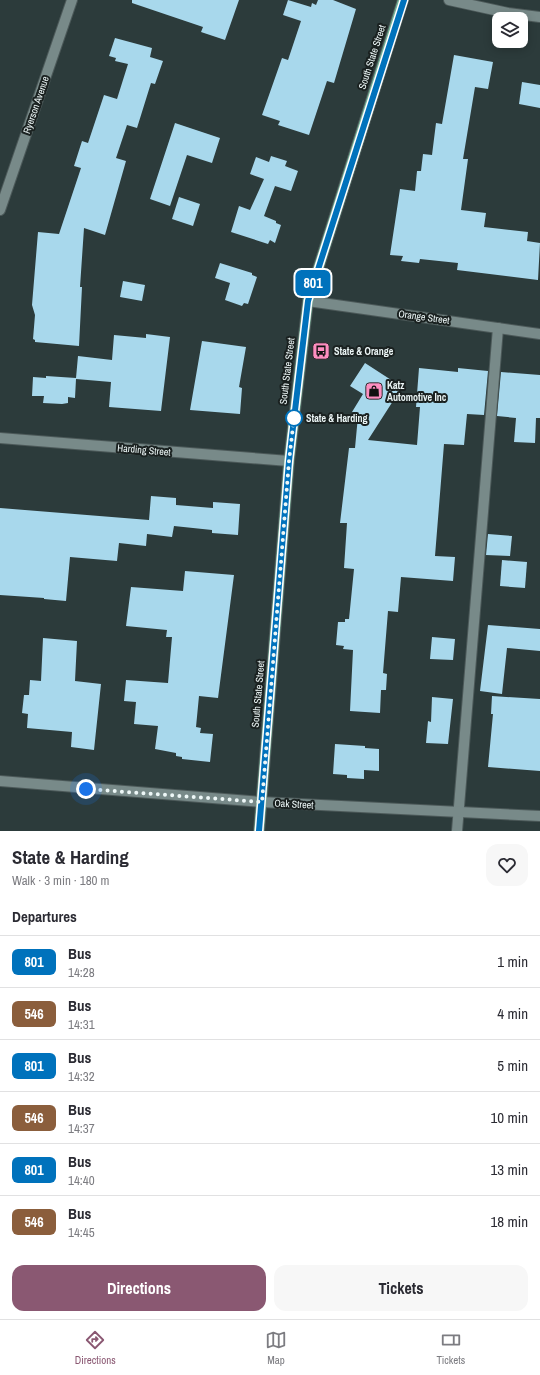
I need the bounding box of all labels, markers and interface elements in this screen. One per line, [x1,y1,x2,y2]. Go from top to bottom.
map controls [492,12,528,48]
button: layers [492,12,528,48]
street label: South State Street [355,22,389,91]
street label: Ryerson Avenue [20,74,52,135]
line badge: 801 [290,270,336,296]
text: 801 [303,274,323,292]
street label: Orange Street [398,307,451,327]
street label: South State Street [276,336,298,405]
bus stop icon: State & Orange [311,341,331,361]
place label: State & Orange [334,345,394,358]
place label: Katz Automotive Inc [387,379,447,404]
shop icon: Katz Automotive Inc [364,381,384,401]
marker: State & Harding [285,409,303,427]
place label: State & Harding [306,412,368,425]
street label: Harding Street [117,441,172,459]
street label: South State Street [249,659,267,728]
your location [76,779,96,799]
street label: Oak Street [274,796,315,812]
text: State & Harding [12,844,129,870]
button: heart [486,844,528,886]
text: Walk · 3 min · 180 m [12,872,109,889]
text: Departures [12,906,77,927]
text: Bus [68,943,91,964]
text: 1 min [497,951,528,972]
text: 801 [24,953,44,971]
text: 14:28 [68,964,95,981]
text: Bus [68,995,91,1016]
text: 4 min [497,1003,528,1024]
text: 546 [24,1005,44,1023]
text: 14:31 [68,1016,95,1033]
text: Bus [68,1047,91,1068]
text: 5 min [497,1055,528,1076]
text: 801 [24,1057,44,1075]
text: 14:32 [68,1068,95,1085]
text: Bus [68,1099,91,1120]
text: 10 min [490,1107,528,1128]
text: 546 [24,1109,44,1127]
text: 14:37 [68,1120,95,1137]
text: Bus [68,1151,91,1172]
text: 13 min [490,1159,528,1180]
text: 801 [24,1161,44,1179]
text: 14:40 [68,1172,95,1189]
text: Bus [68,1203,91,1224]
text: 18 min [490,1211,528,1232]
text: 546 [24,1213,44,1231]
text: 14:45 [68,1224,95,1241]
button: Directions [12,1265,266,1311]
button: Tickets [274,1265,528,1311]
tab: Directions [75,1329,116,1367]
tab: Map [265,1329,287,1367]
tab: Tickets [436,1329,465,1367]

